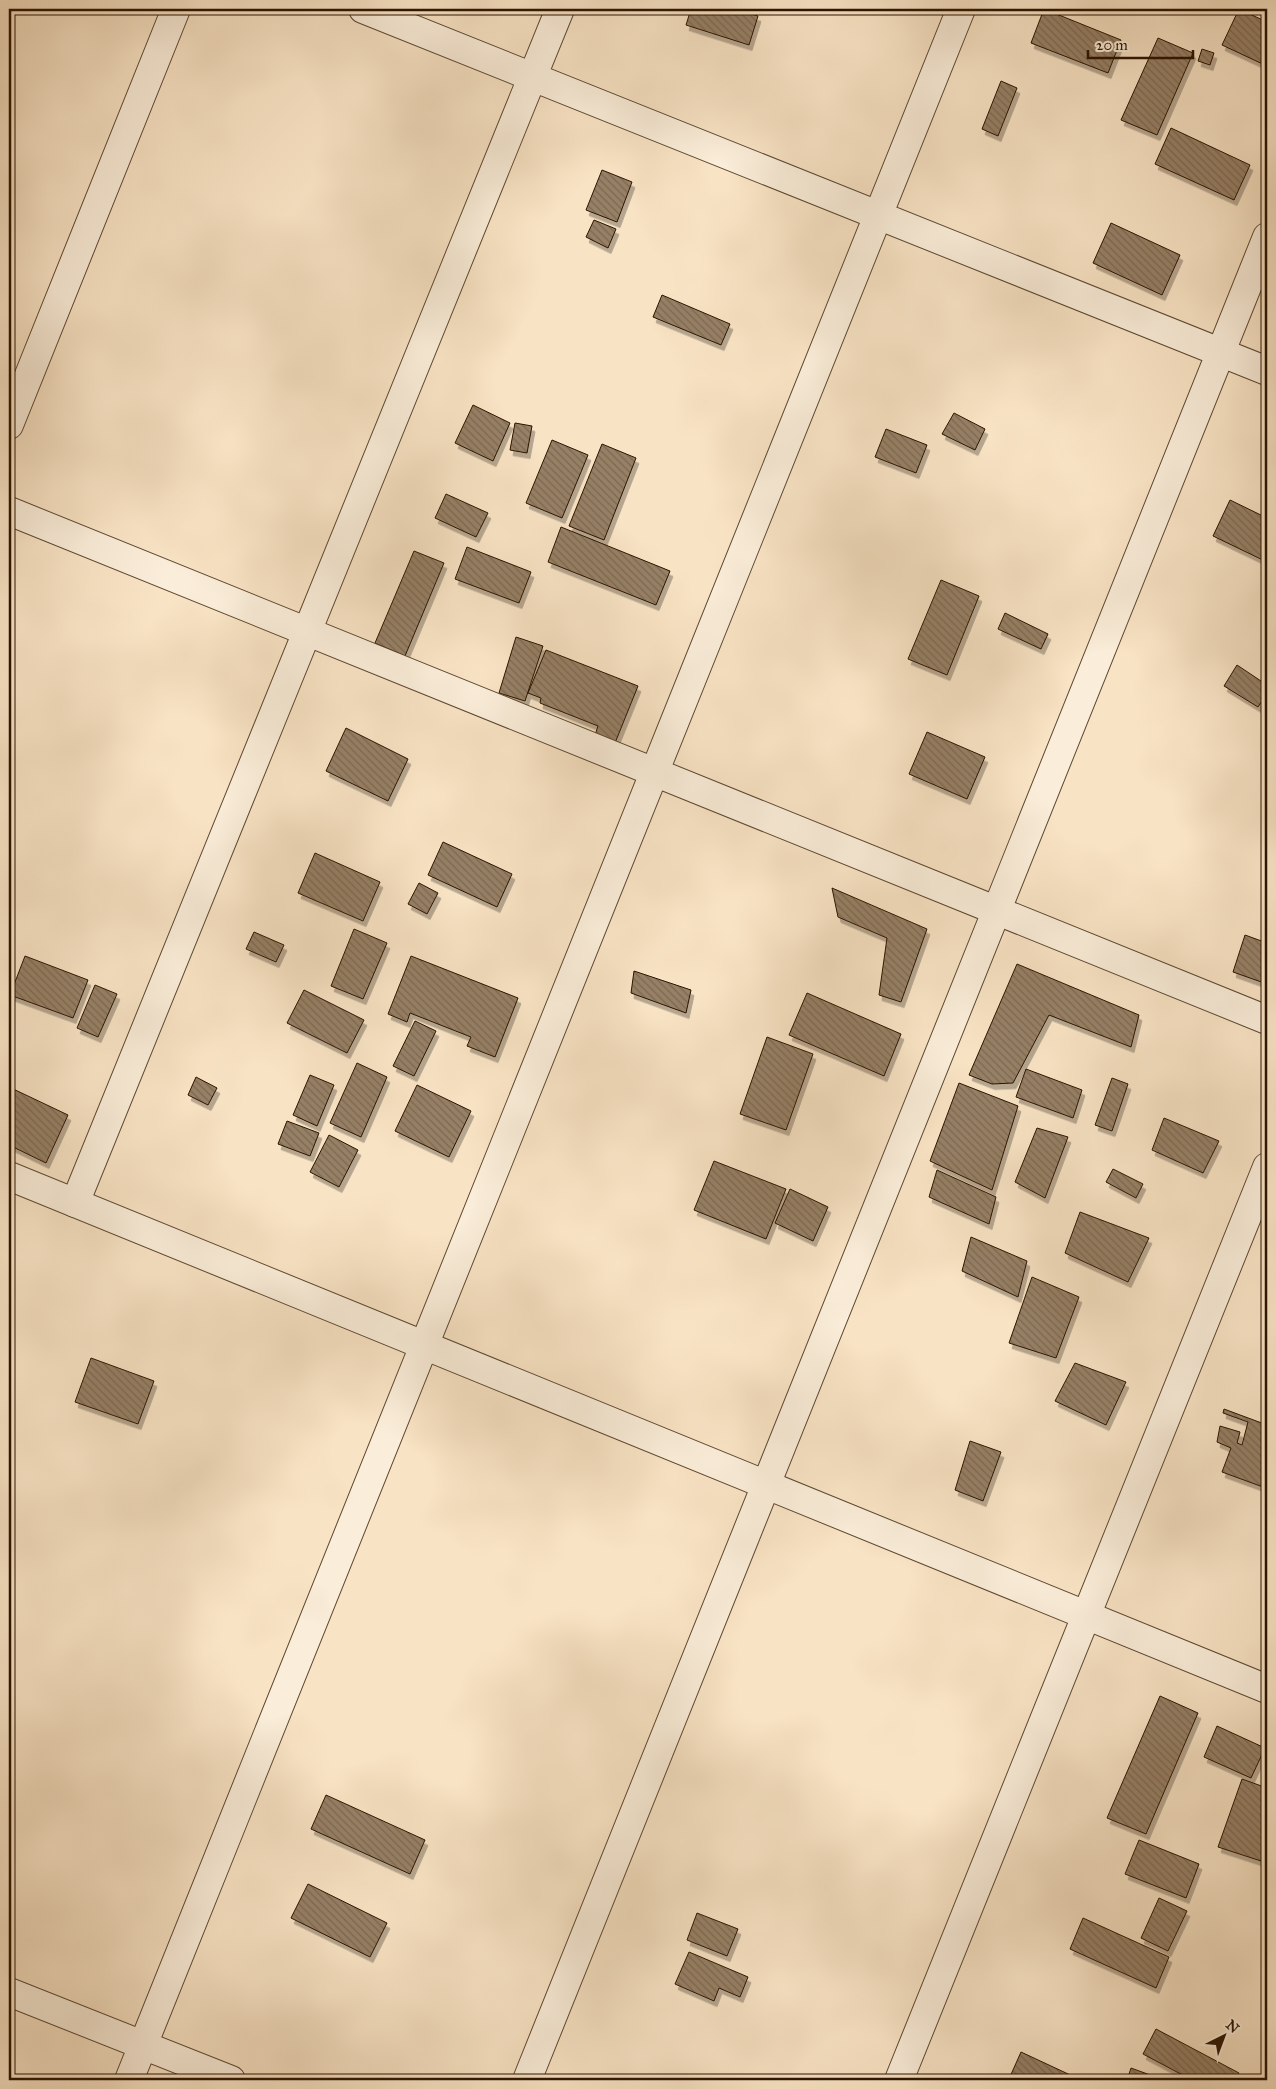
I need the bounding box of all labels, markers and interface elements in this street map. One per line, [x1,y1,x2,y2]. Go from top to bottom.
scale bar [1088,28,1194,60]
text: 20 m [1096,36,1128,54]
north arrow [1198,2012,1248,2062]
text: N [1222,2016,1243,2037]

